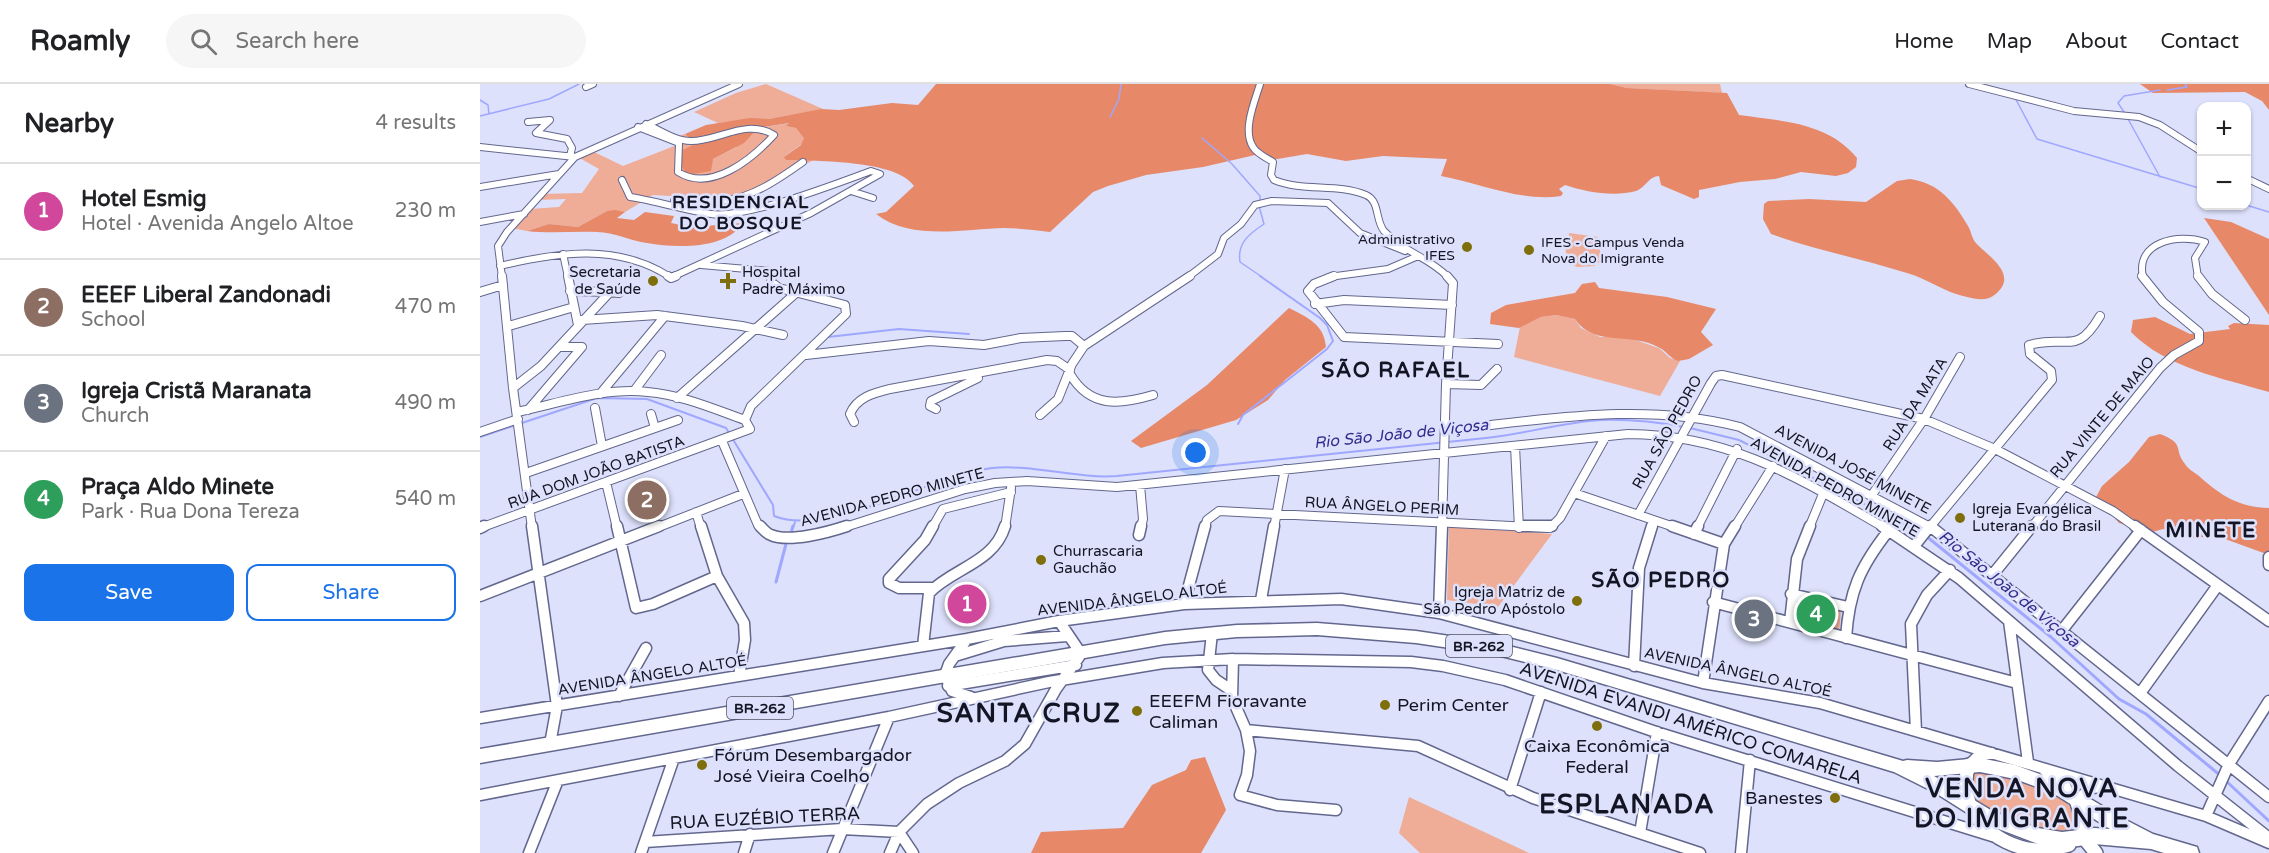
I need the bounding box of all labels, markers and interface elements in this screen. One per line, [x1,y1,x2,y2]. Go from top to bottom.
search box [166,14,586,68]
text: Roamly [30,24,130,58]
icon: search [187,25,220,58]
text: Search here [235,28,359,54]
text: Home [1894,29,1954,54]
text: Map [1987,29,2032,54]
text: About [2065,29,2127,54]
text: Contact [2160,29,2239,54]
map controls [2197,102,2251,210]
button: + [2197,102,2251,156]
text: Nearby [24,108,114,139]
text: 4 results [376,111,456,135]
button: − [2197,156,2251,210]
text: Hotel Esmig [81,186,207,212]
district label: RESIDENCIAL DO BOSQUE [672,191,810,234]
text: 1 [37,199,50,223]
text: 230 m [395,199,456,223]
text: Hotel · Avenida Angelo Altoe [81,212,354,236]
place label: Administrativo IFES [1358,231,1455,264]
place label: IFES - Campus Venda Nova do Imigrante [1541,234,1684,267]
marker: Administrativo IFES [1460,240,1474,254]
marker: IFES - Campus Venda Nova do Imigrante [1522,243,1536,257]
place label: Secretaria de Saúde [569,263,641,298]
place label: Hospital Padre Máximo [742,263,845,298]
marker: Hospital Padre Máximo [719,272,737,290]
marker: Secretaria de Saúde [646,274,660,288]
text: EEEF Liberal Zandonadi [81,282,331,308]
text: 2 [37,295,50,319]
text: 470 m [395,295,456,319]
text: School [81,308,145,332]
street label: RUA VINTE DE MAIO [2046,353,2158,481]
street label: RUA DA MATA [1879,354,1951,454]
district label: SÃO RAFAEL [1321,358,1471,383]
street label: RUA SÃO PEDRO [1628,372,1706,492]
text: Igreja Cristã Maranata [81,378,312,404]
text: 3 [37,391,50,415]
text: 490 m [395,391,456,415]
text: Church [81,404,149,428]
water label: Rio São João de Viçosa [1313,415,1490,453]
street label: AVENIDA JOSÉ MINETE [1772,420,1934,518]
street label: RUA DOM JOÃO BATISTA [505,432,687,512]
street label: AVENIDA PEDRO MINETE [1748,433,1922,541]
your location [1181,438,1210,467]
street label: AVENIDA PEDRO MINETE [798,464,986,530]
text: Praça Aldo Minete [81,474,274,500]
pin: 2 [628,478,666,522]
text: 4 [37,487,50,511]
text: 540 m [395,487,456,511]
street label: RUA ÂNGELO PERIM [1304,493,1460,519]
text: Park · Rua Dona Tereza [81,500,300,524]
place label: Igreja Evangélica Luterana do Brasil [1972,500,2101,535]
marker: Igreja Evangélica Luterana do Brasil [1953,511,1967,525]
district label: MINETE [2165,518,2257,543]
water label: Rio São João de Viçosa [1935,526,2084,653]
place label: Churrascaria Gauchão [1053,542,1143,577]
marker: Churrascaria Gauchão [1034,553,1048,567]
button: Save [24,564,234,621]
button: Share [246,564,456,621]
district label: SÃO PEDRO [1591,568,1731,593]
street label: AVENIDA ÂNGELO ALTOÉ [1036,578,1228,620]
pin: 1 [948,582,986,626]
place label: Igreja Matriz de São Pedro Apóstolo [1424,583,1565,618]
pin: 4 [1796,592,1836,636]
marker: Igreja Matriz de São Pedro Apóstolo [1570,594,1584,608]
pin: 3 [1734,596,1774,642]
road number: BR-262 [1446,635,1512,657]
street label: AVENIDA ÂNGELO ALTOÉ [1643,643,1833,701]
street label: AVENIDA ÂNGELO ALTOÉ [556,651,748,699]
street label: AVENIDA EVANDI AMÉRICO COMARELA [1517,657,1865,789]
place label: EEEFM Fioravante Caliman [1149,690,1307,733]
place label: Perim Center [1397,694,1509,716]
road number: BR-262 [727,697,793,719]
district label: SANTA CRUZ [937,698,1121,729]
marker: Perim Center [1378,698,1392,712]
marker: EEEFM Fioravante Caliman [1130,704,1144,718]
marker: Caixa Econômica Federal [1590,719,1604,733]
place label: Caixa Econômica Federal [1524,735,1670,778]
place label: Fórum Desembargador José Vieira Coelho [714,744,912,787]
marker: Fórum Desembargador José Vieira Coelho [695,758,709,772]
district label: VENDA NOVA DO IMIGRANTE [1914,773,2130,834]
place label: Banestes [1745,787,1823,809]
district label: ESPLANADA [1539,789,1715,820]
marker: Banestes [1828,791,1842,805]
street label: RUA EUZÉBIO TERRA [669,802,861,834]

